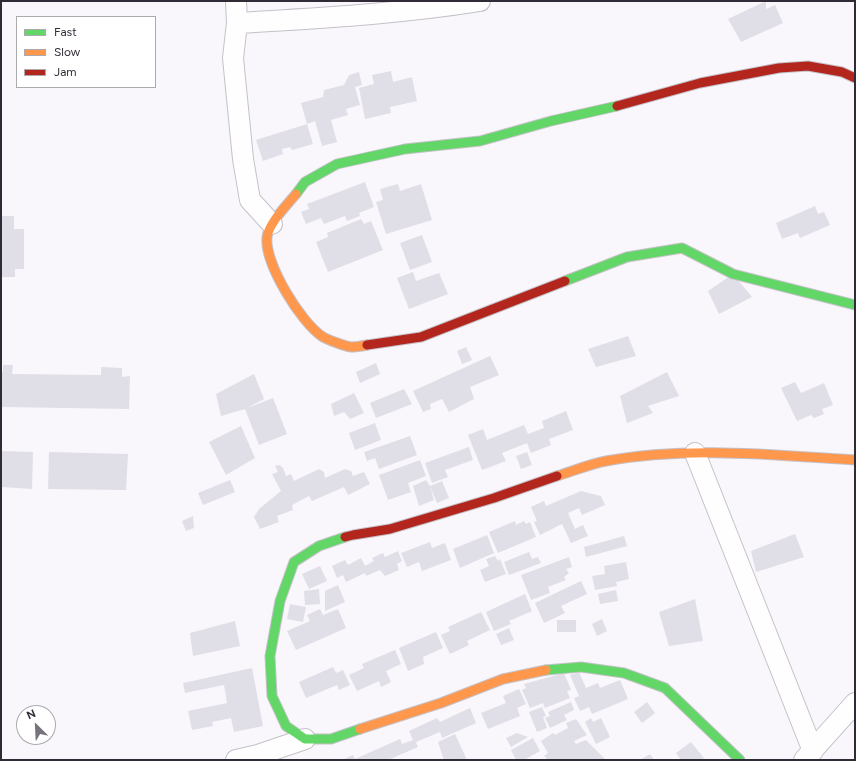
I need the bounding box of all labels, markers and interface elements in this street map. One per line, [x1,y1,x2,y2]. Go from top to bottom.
legend [16,16,156,88]
text: Fast [54,25,77,39]
text: Slow [54,45,80,59]
text: Jam [54,65,77,79]
north arrow [16,705,56,745]
text: N [25,707,38,722]

